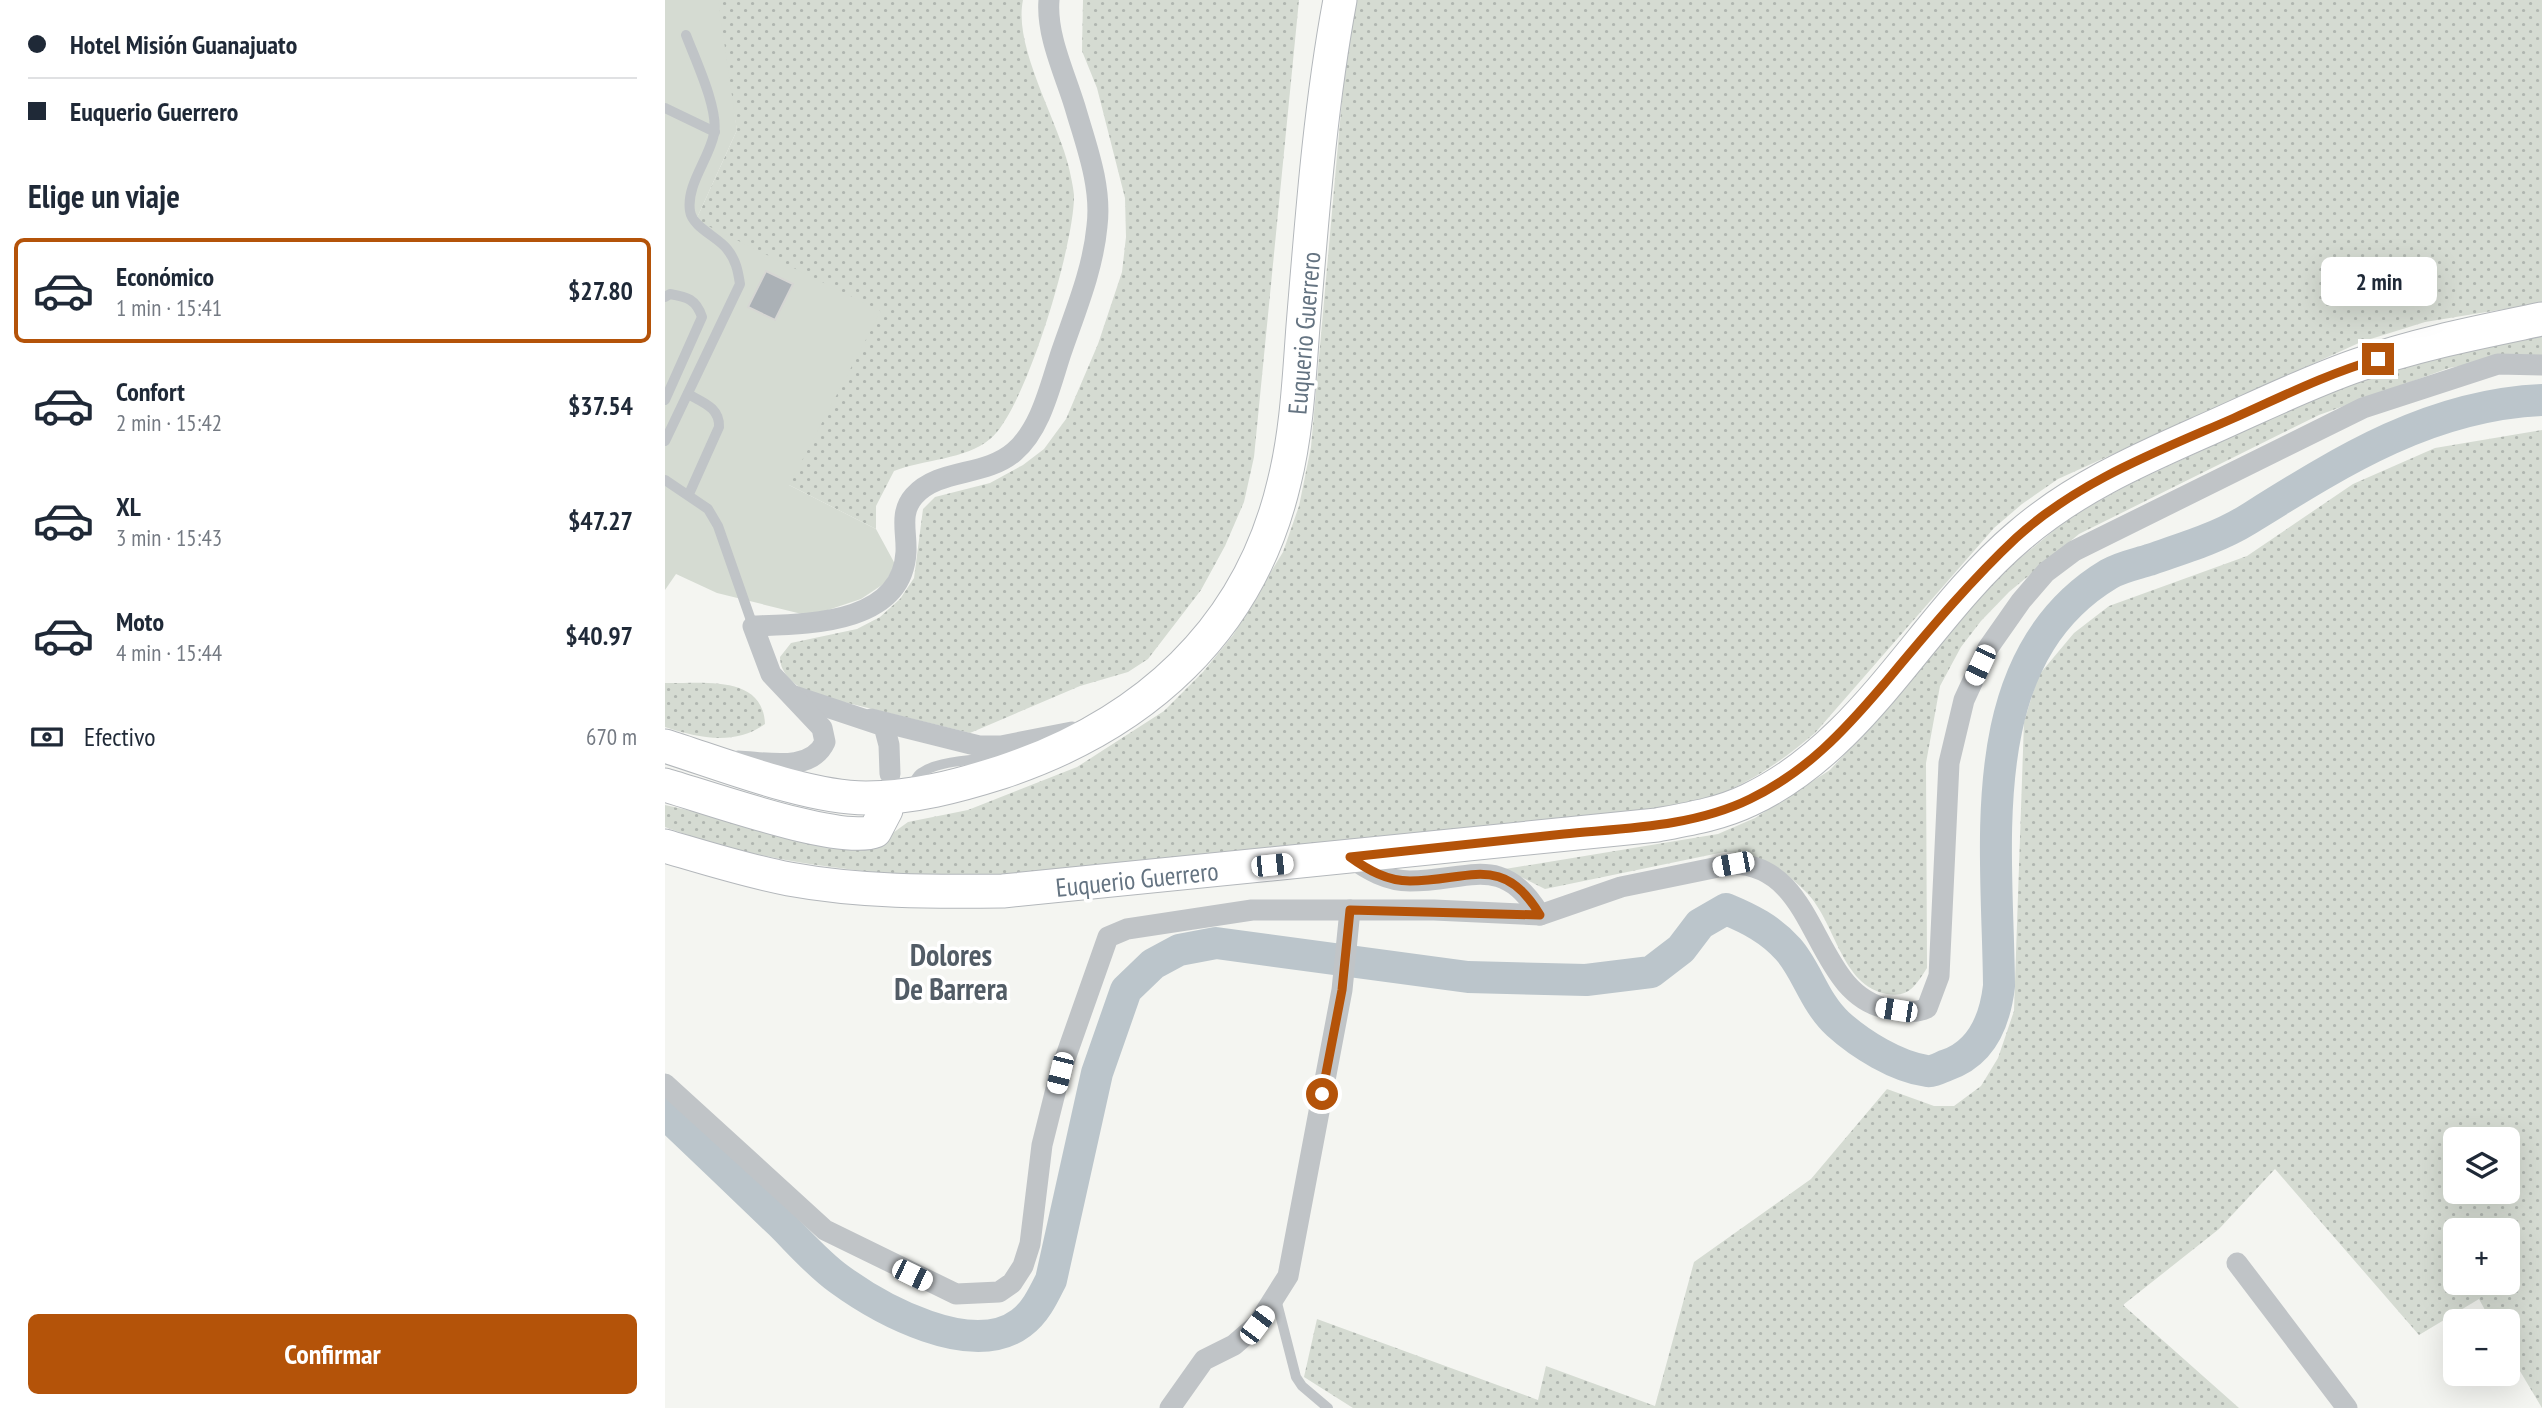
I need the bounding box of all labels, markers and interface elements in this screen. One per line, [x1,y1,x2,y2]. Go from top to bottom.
text: Hotel Misión Guanajuato [70,28,297,61]
text: Euquerio Guerrero [70,95,238,128]
text: Elige un viaje [28,175,180,217]
street label: Euquerio Guerrero [1280,250,1328,416]
callout: 2 min [2320,258,2436,306]
icon: car [32,259,95,322]
text: Económico [116,260,214,293]
text: 2 min [2356,267,2402,296]
text: $27.80 [568,274,633,307]
text: 1 min · 15:41 [116,293,222,322]
route end [2362,343,2394,375]
icon: car [32,374,95,437]
text: Confort [116,375,185,408]
text: $37.54 [568,389,633,422]
text: 2 min · 15:42 [116,408,222,437]
icon: car [32,489,95,552]
text: XL [116,490,141,523]
text: $47.27 [568,504,633,537]
text: 3 min · 15:43 [116,523,222,552]
icon: car [32,604,95,667]
text: Moto [116,605,164,638]
text: $40.97 [565,619,633,652]
text: 4 min · 15:44 [116,638,222,667]
car [1962,642,1999,688]
icon: cash [28,718,66,756]
text: Efectivo [84,720,156,753]
text: 670 m [586,722,637,751]
car [1711,850,1756,878]
car [1251,852,1294,878]
street label: Euquerio Guerrero [1054,854,1220,904]
district label: Dolores De Barrera [894,935,1008,1008]
car [1874,996,1919,1024]
car [1045,1050,1076,1096]
route start [1306,1078,1338,1110]
map controls [2443,1127,2520,1386]
button: layers [2443,1127,2520,1204]
button: + [2443,1218,2520,1295]
car [889,1256,936,1294]
car [1236,1302,1279,1348]
button: − [2443,1309,2520,1386]
button: Confirmar [28,1314,637,1394]

